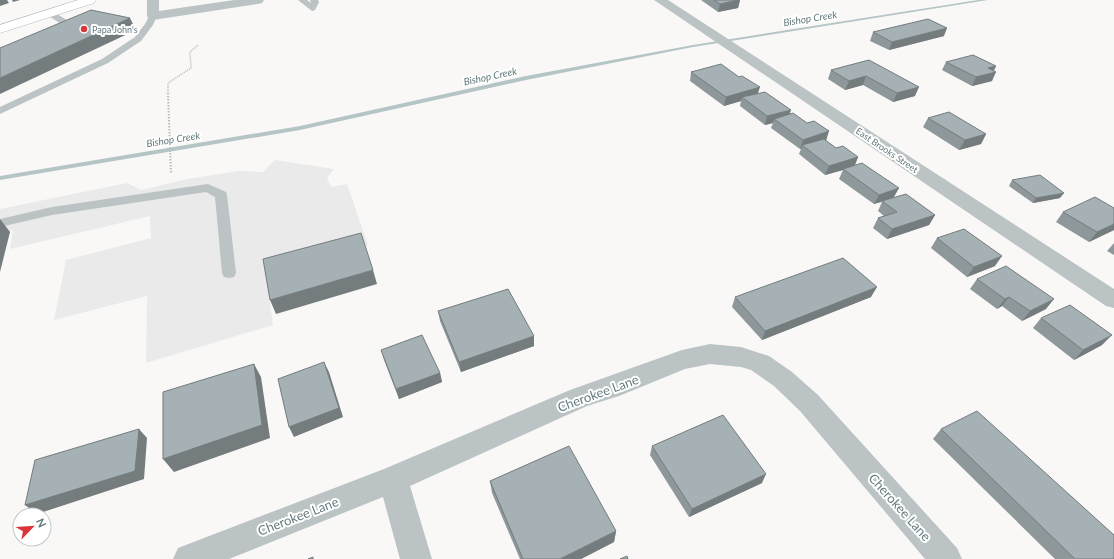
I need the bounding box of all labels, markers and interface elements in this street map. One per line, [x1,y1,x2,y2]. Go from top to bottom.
water label: Bishop Creek [782,8,838,28]
marker: Papa John's [79,24,89,34]
place label: Papa John's [92,24,138,35]
water label: Bishop Creek [462,64,518,87]
street label: East Brooks Street [854,125,921,175]
water label: Bishop Creek [145,129,201,149]
street label: Cherokee Lane [555,371,641,415]
street label: Cherokee Lane [866,470,935,544]
street label: Cherokee Lane [255,493,341,539]
north arrow [12,507,52,547]
text: N [34,516,49,529]

